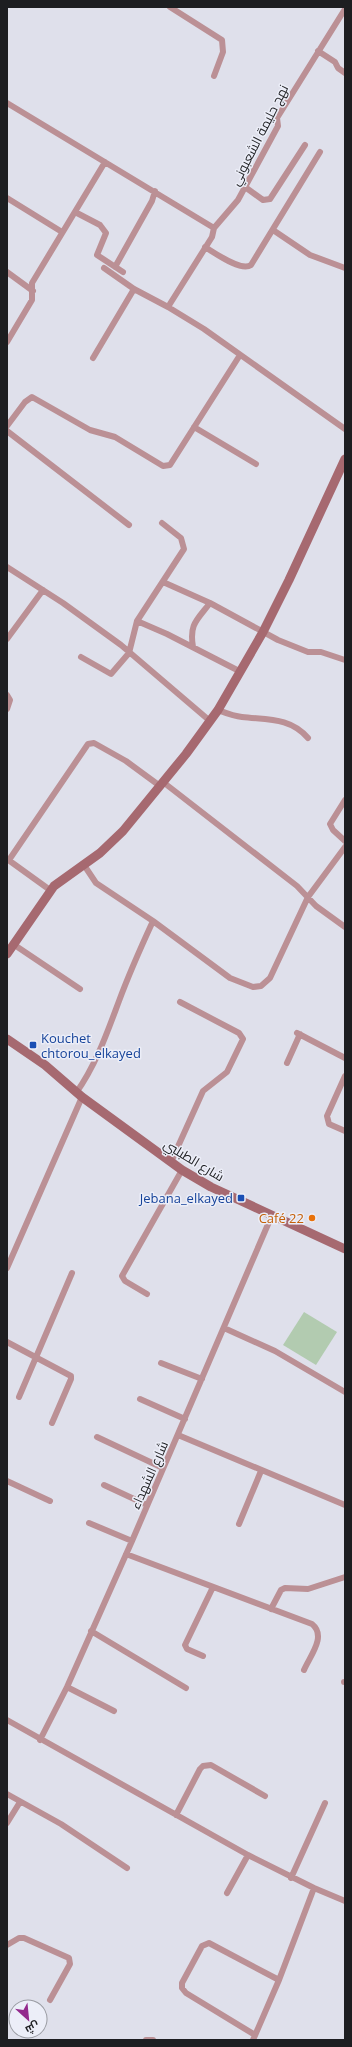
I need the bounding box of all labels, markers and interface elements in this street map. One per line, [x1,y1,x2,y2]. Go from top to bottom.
street label: نهج حليمة الشعبوني [226,81,294,189]
place label: Kouchet chtorou_elkayed [41,1029,141,1062]
marker: Kouchet chtorou_elkayed [28,1040,38,1050]
street label: شارع الطبلبي [159,1135,228,1187]
place label: Jebana_elkayed [138,1189,233,1207]
marker: Jebana_elkayed [236,1193,246,1203]
place label: Café 22 [259,1209,304,1227]
marker: Café 22 [307,1213,317,1223]
street label: شارع الشهداء [126,1438,172,1512]
north arrow [8,1999,48,2039]
text: ش [23,2018,42,2038]

